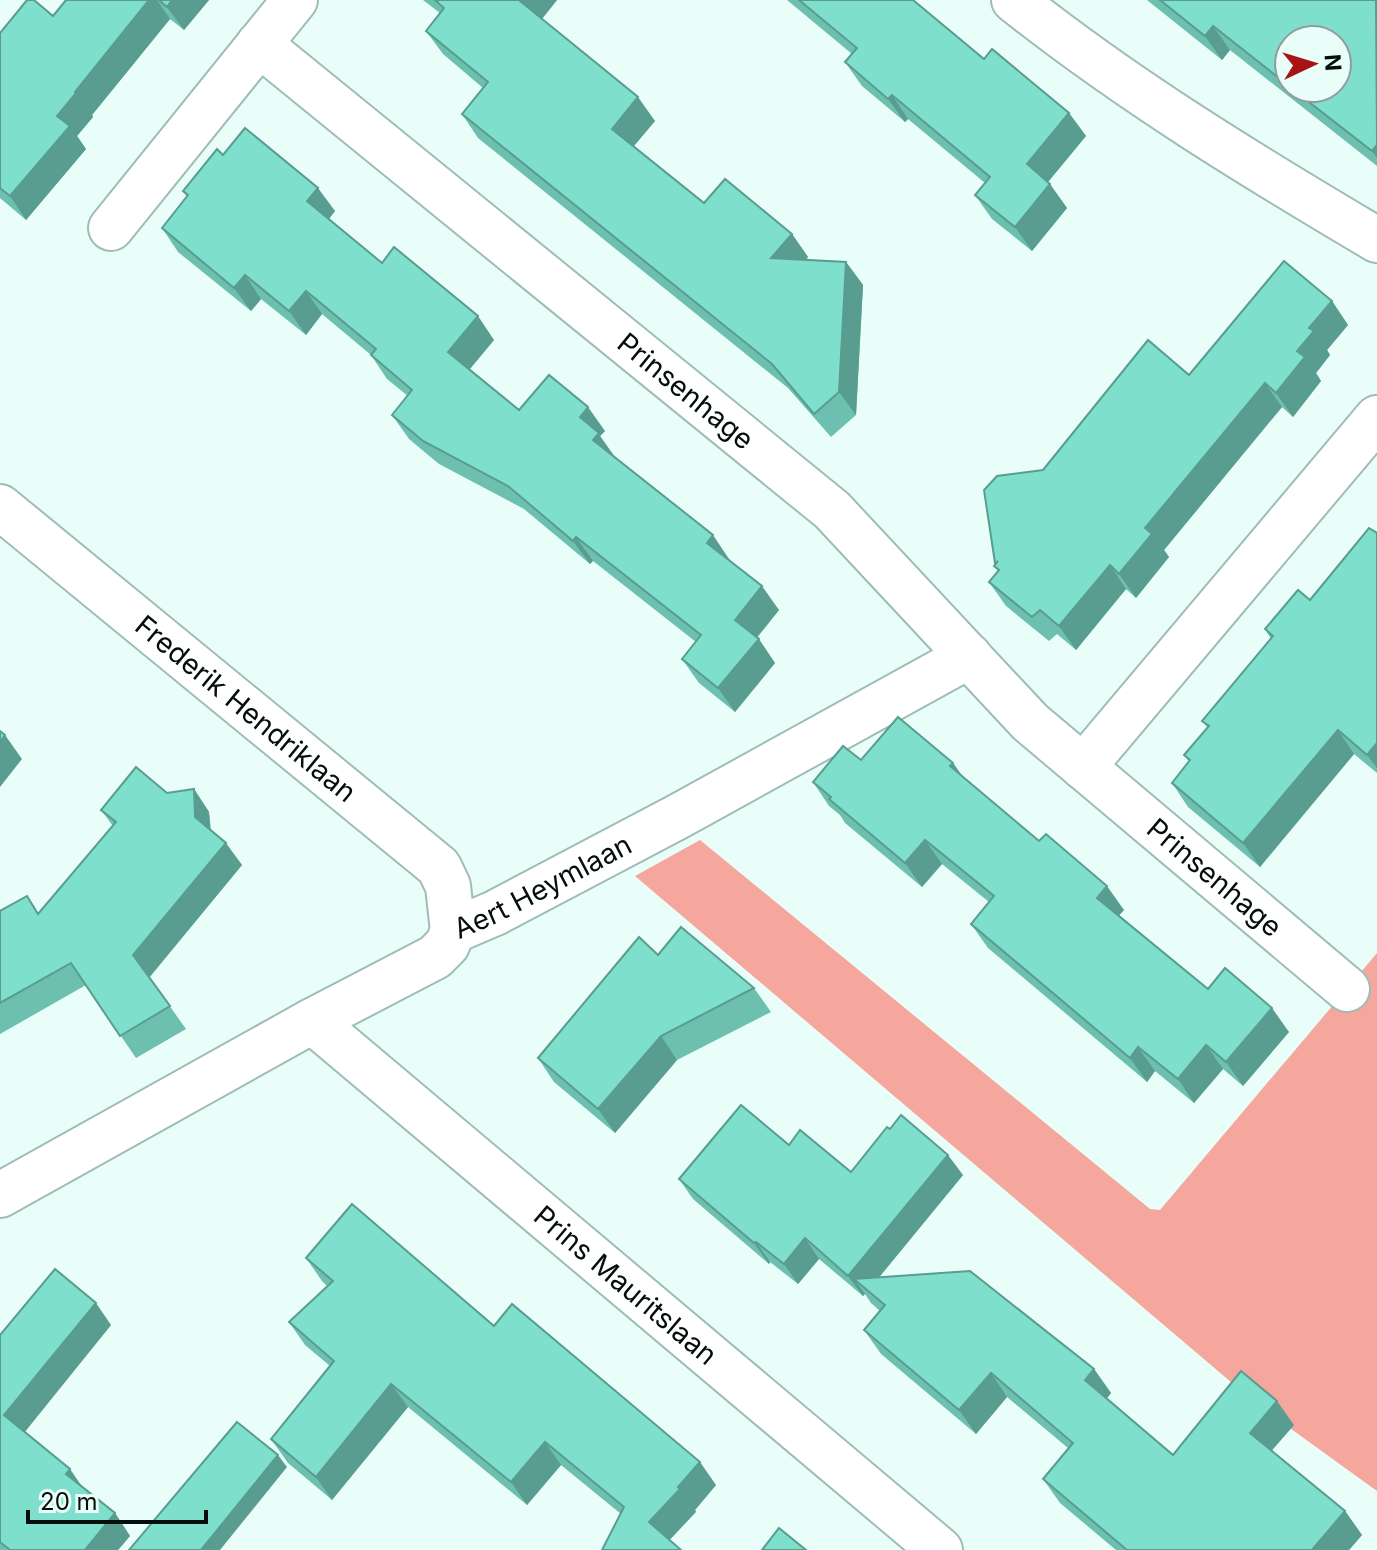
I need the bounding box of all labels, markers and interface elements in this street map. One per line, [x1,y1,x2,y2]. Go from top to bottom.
north arrow [1273,24,1353,104]
text: N [1319,53,1347,72]
street label: Prinsenhage [611,326,761,456]
street label: Frederik Hendriklaan [129,608,363,809]
street label: Prinsenhage [1140,811,1289,944]
street label: Aert Heymlaan [448,827,637,946]
street label: Prins Mauritslaan [527,1198,724,1372]
scale bar [28,1474,206,1524]
text: 20 m [40,1487,98,1516]

